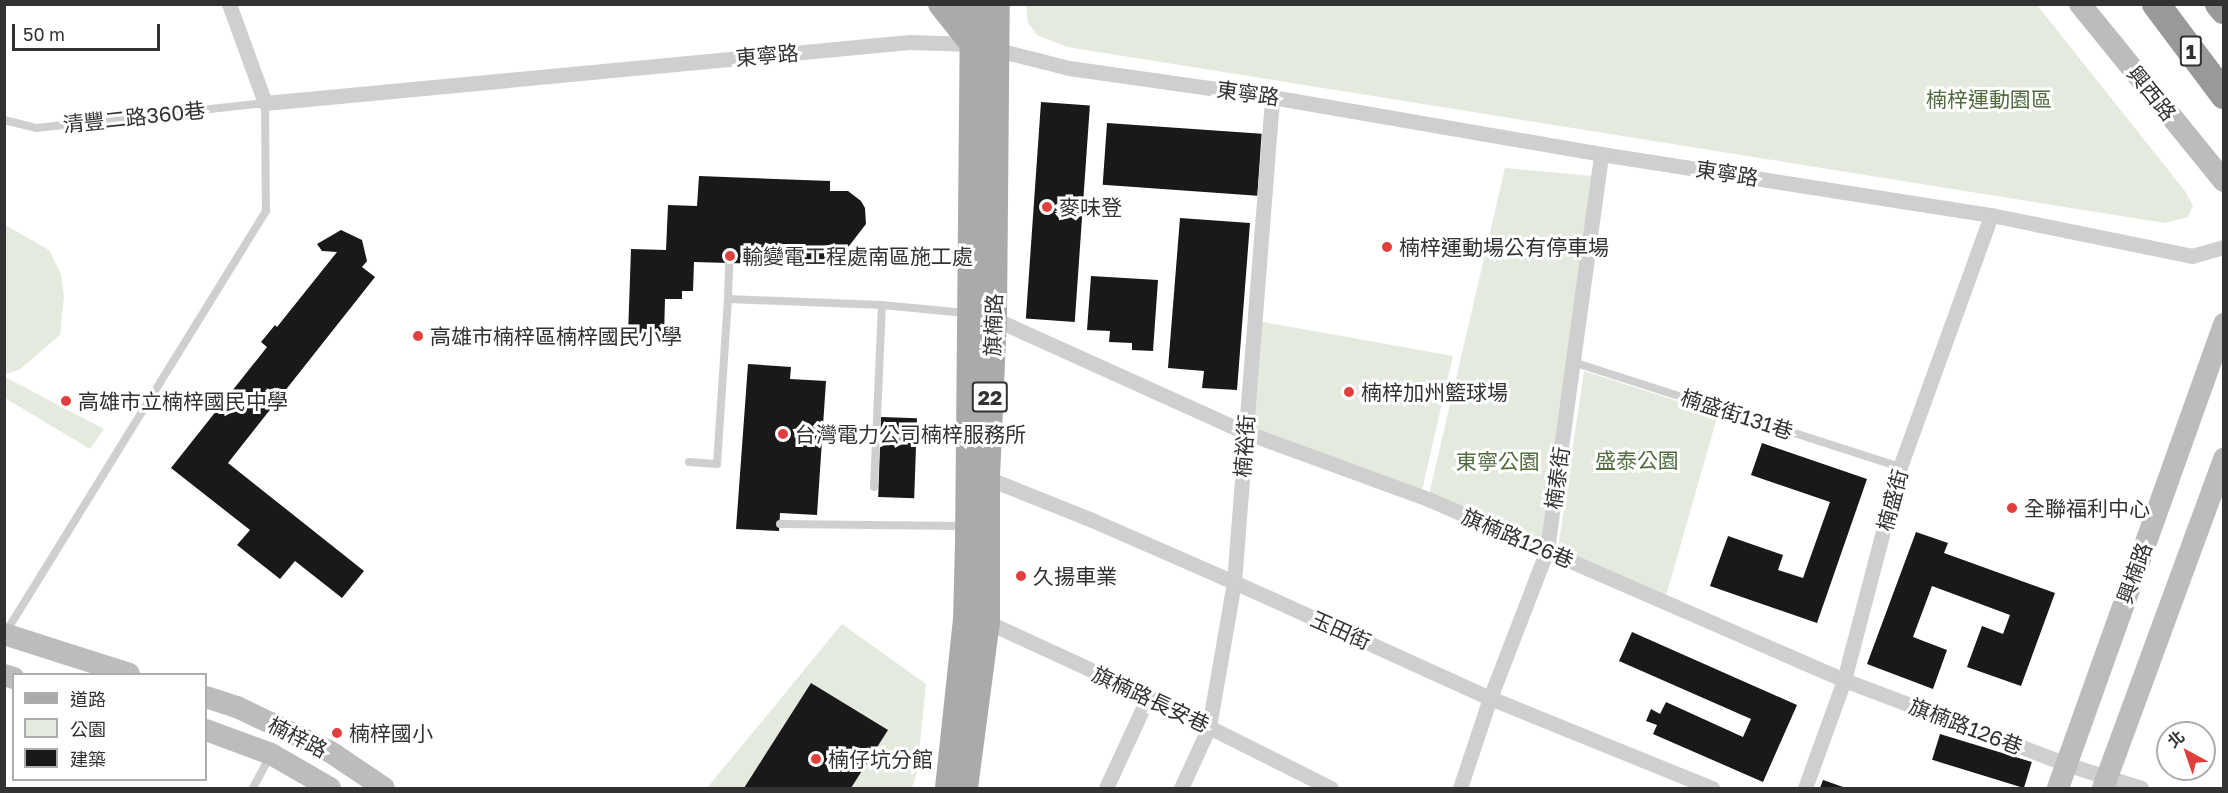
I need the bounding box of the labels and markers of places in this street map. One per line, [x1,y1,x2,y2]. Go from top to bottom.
place label: 麥味登 [1059,194,1122,220]
marker: 麥味登 [1040,200,1054,214]
place label: 楠梓運動場公有停車場 [1399,234,1609,260]
marker: 楠梓運動場公有停車場 [1380,240,1394,254]
place label: 輸變電工程處南區施工處 [742,243,973,269]
marker: 輸變電工程處南區施工處 [723,249,737,263]
place label: 高雄市楠梓區楠梓國民小學 [430,323,682,349]
marker: 高雄市楠梓區楠梓國民小學 [411,329,425,343]
place label: 楠梓加州籃球場 [1361,379,1508,405]
marker: 楠梓加州籃球場 [1342,385,1356,399]
place label: 高雄市立楠梓國民中學 [78,388,288,414]
marker: 高雄市立楠梓國民中學 [59,394,73,408]
place label: 台灣電力公司楠梓服務所 [795,421,1026,447]
marker: 台灣電力公司楠梓服務所 [776,427,790,441]
place label: 全聯福利中心 [2024,495,2150,521]
marker: 全聯福利中心 [2005,501,2019,515]
place label: 久揚車業 [1033,563,1117,589]
marker: 久揚車業 [1014,569,1028,583]
place label: 楠梓國小 [349,720,433,746]
marker: 楠梓國小 [330,726,344,740]
place label: 楠仔坑分館 [828,746,933,772]
marker: 楠仔坑分館 [809,752,823,766]

